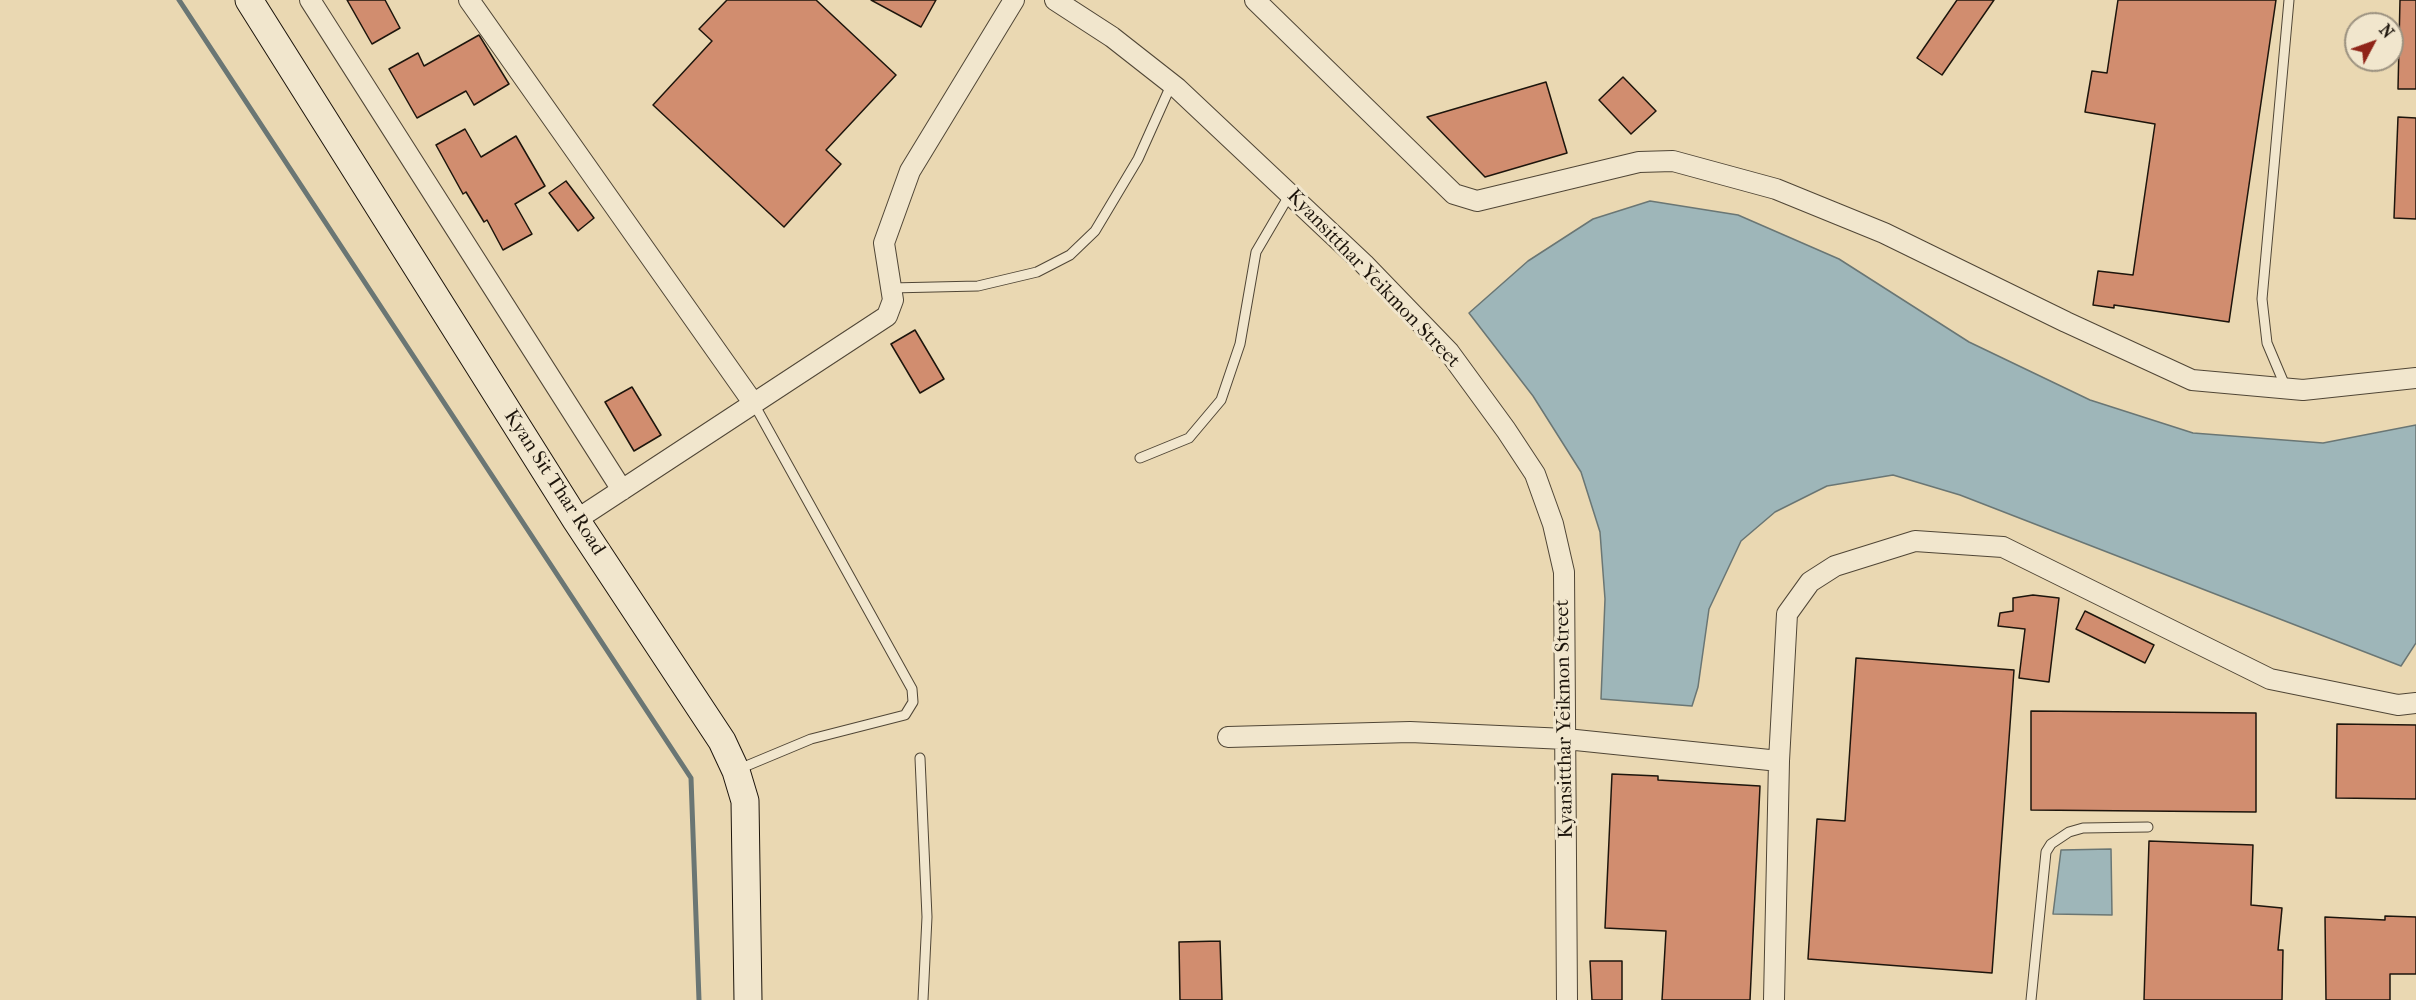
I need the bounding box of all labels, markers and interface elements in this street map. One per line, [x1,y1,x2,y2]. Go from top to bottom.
north arrow [2344,12,2404,72]
text: N [2375,20,2398,42]
street label: Kyansitthar Yeikmon Street [1281,185,1465,373]
street label: Kyan Sit Thar Road [498,406,610,560]
street label: Kyansitthar Yeikmon Street [1551,599,1579,839]

